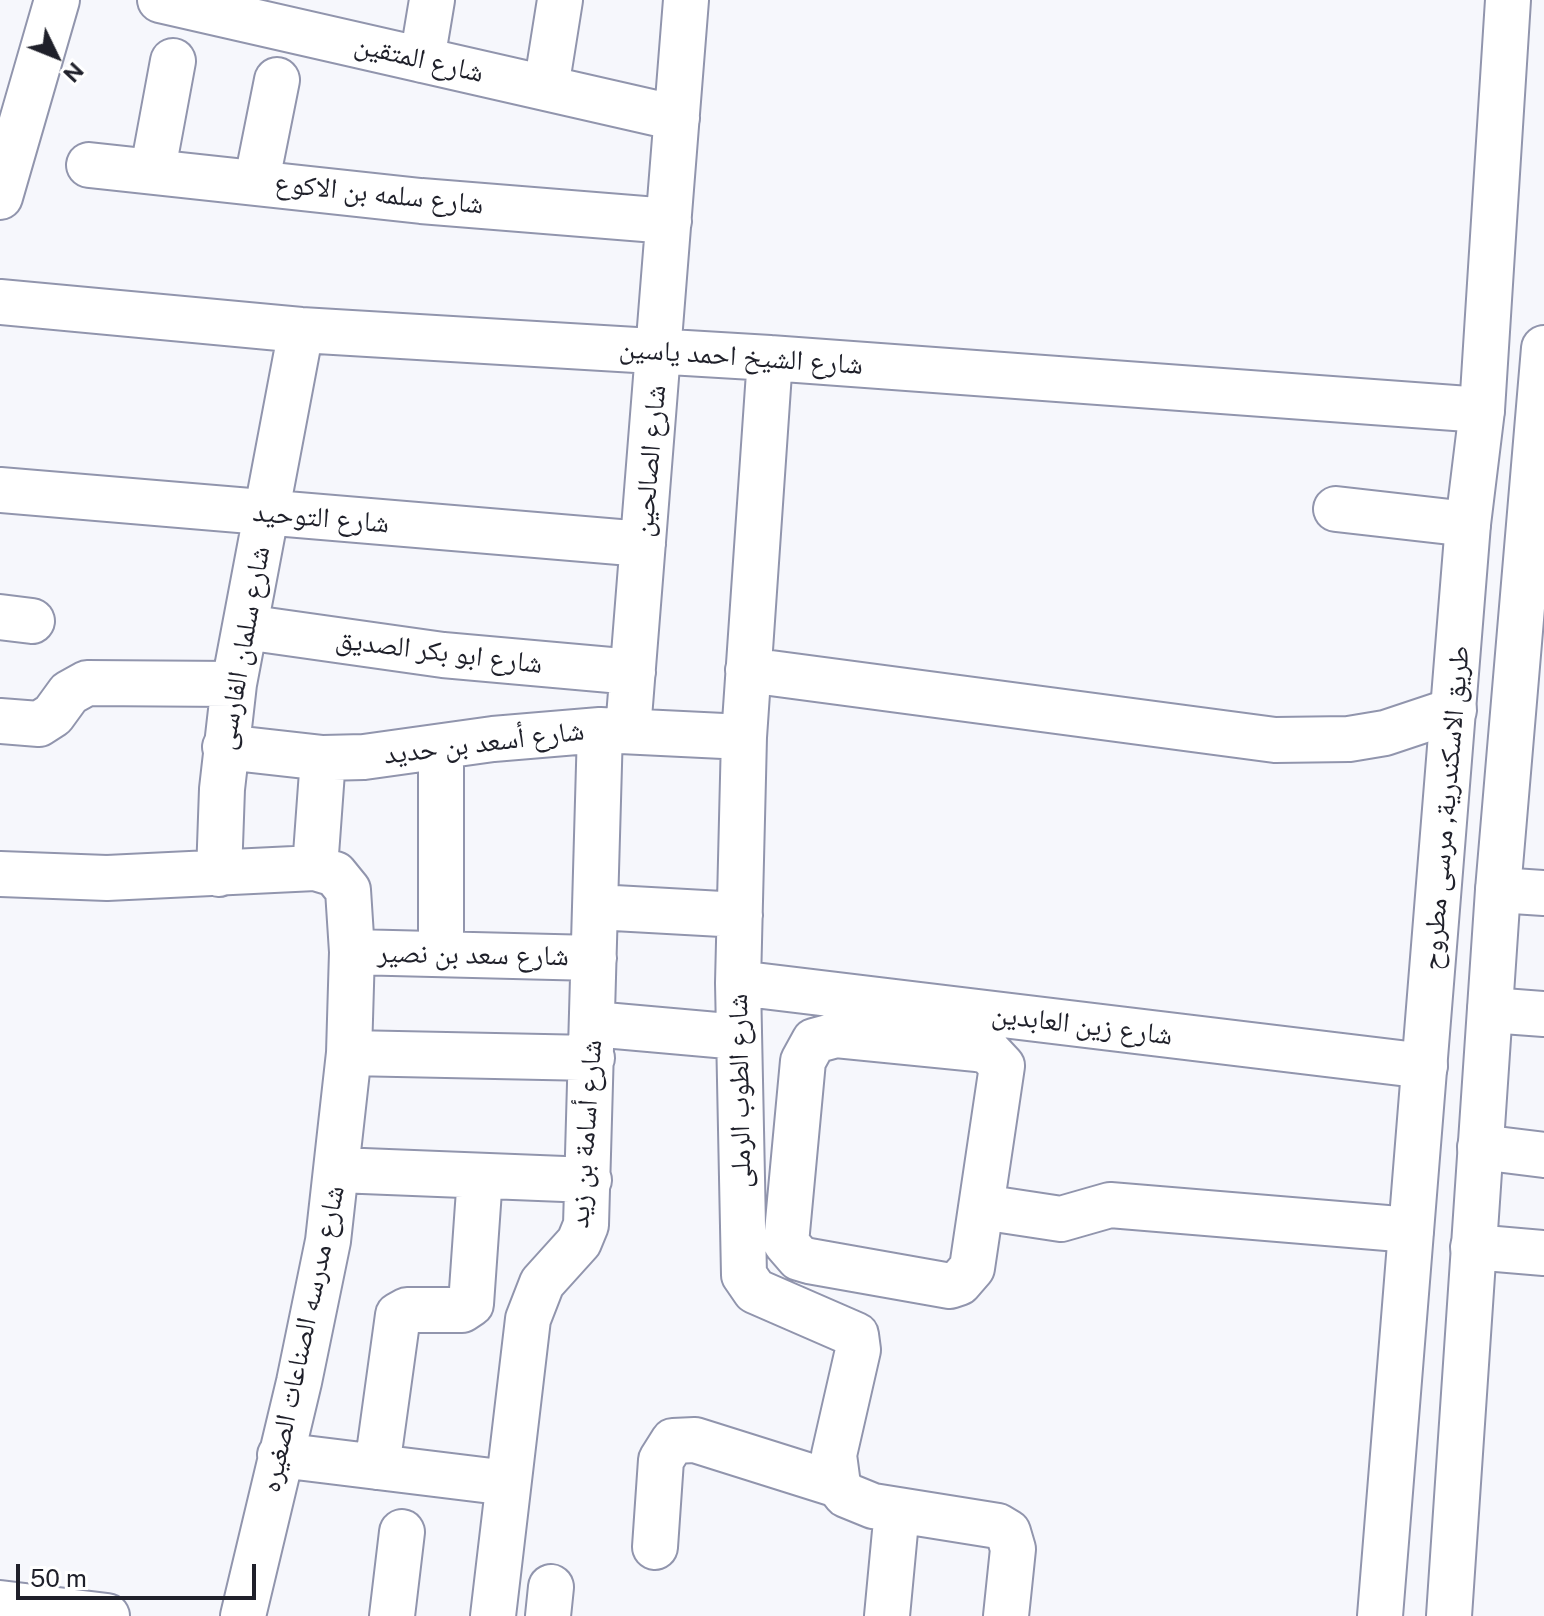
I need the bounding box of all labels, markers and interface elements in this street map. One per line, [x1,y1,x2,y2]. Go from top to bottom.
north arrow [16,16,96,96]
street label: شارع المتقين [351,28,487,90]
text: N [58,57,89,88]
street label: شارع سلمه بن الاكوع [273,166,485,222]
street label: شارع الشيخ احمد ياسين [618,332,864,382]
street label: شارع الصالحين [627,384,673,538]
street label: شارع التوحيد [251,495,391,541]
street label: شارع سلمان الفارسى [209,544,277,752]
street label: شارع ابو بكر الصديق [334,623,544,681]
street label: طريق الاسكندرية, مرسى مطروح [1415,644,1477,972]
street label: شارع أسعد بن حديد [382,714,586,772]
street label: شارع سعد بن نصير [377,937,569,973]
street label: شارع الطوب الرملى [722,993,758,1189]
street label: شارع زين العابدين [990,997,1174,1053]
street label: شارع أسامة بن زيد [563,1039,609,1229]
street label: شارع مدرسه الصناعات الصغيره [254,1183,352,1495]
scale bar [20,1548,260,1598]
text: 50 m [30,1564,87,1592]

